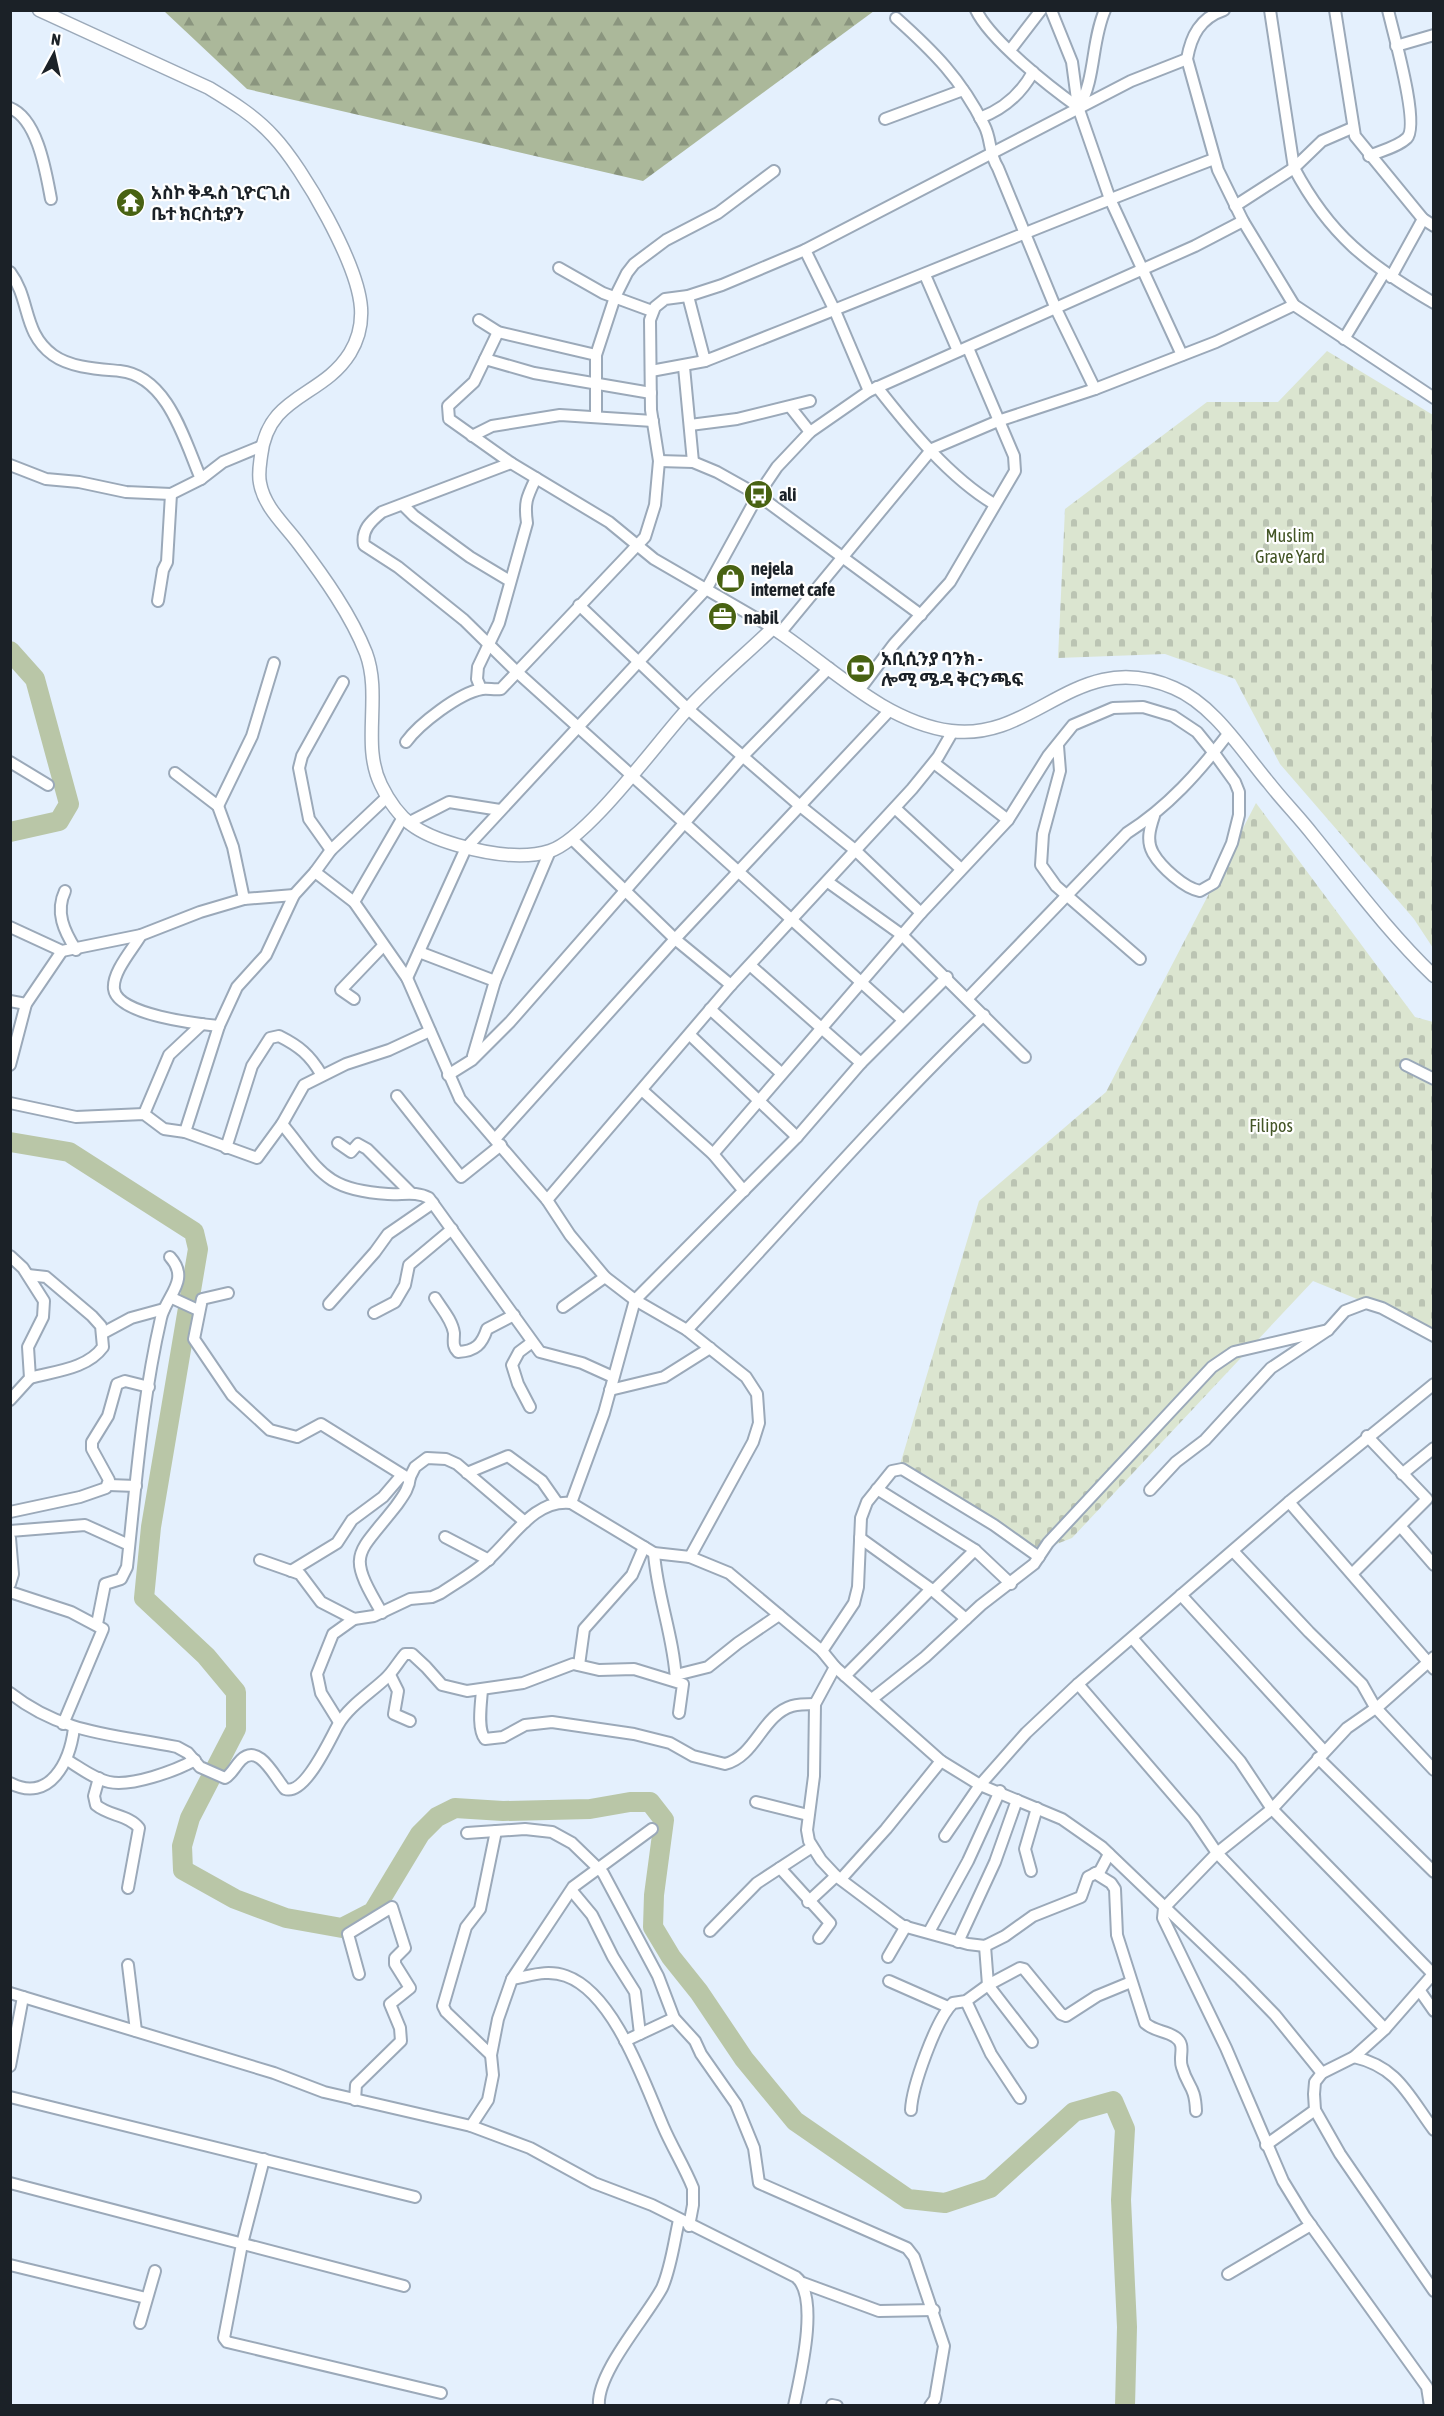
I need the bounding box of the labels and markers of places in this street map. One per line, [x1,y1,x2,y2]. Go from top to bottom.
place label: አስኮ ቅዱስ ጊዮርጊስ ቤተ ክርስቲያን [151,182,291,224]
temple icon: አስኮ ቅዱስ ጊዮርጊስ ቤተ ክርስቲያን [114,186,146,218]
bus stop icon: ali [742,478,774,510]
place label: ali [779,484,796,505]
place label: nejela internet cafe [751,558,835,600]
shop icon: nejela internet cafe [714,562,746,594]
office icon: nabil [707,601,739,633]
place label: nabil [744,607,779,628]
place label: አቢሲንያ ባንክ - ሎሚ ሜዳ ቅርንጫፍ [881,648,1023,690]
bank icon: አቢሲንያ ባንክ - ሎሚ ሜዳ ቅርንጫፍ [844,652,876,684]

